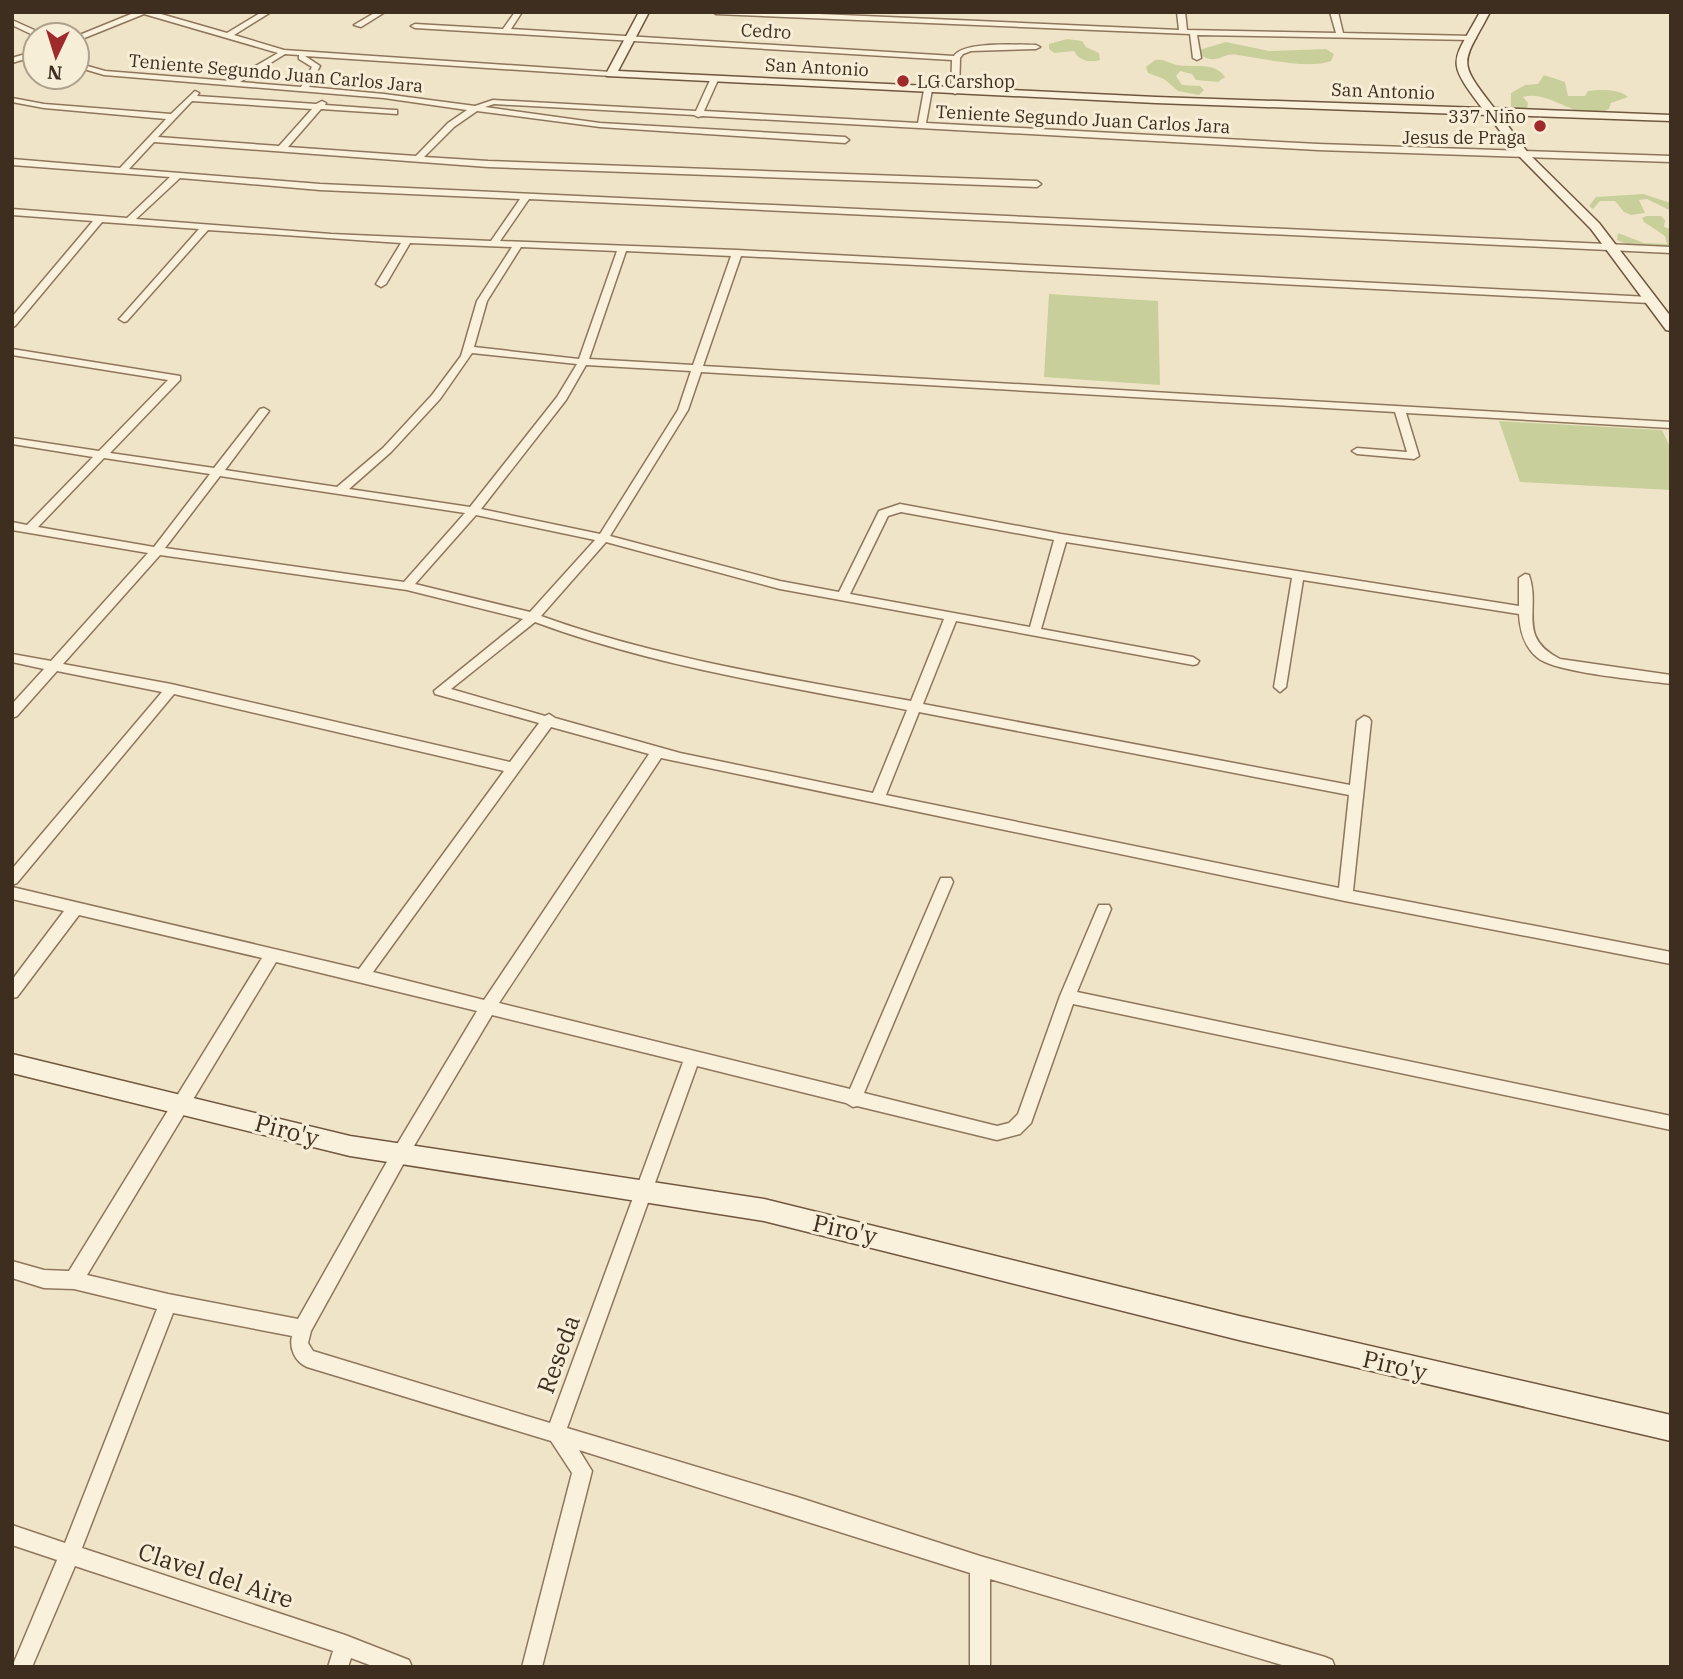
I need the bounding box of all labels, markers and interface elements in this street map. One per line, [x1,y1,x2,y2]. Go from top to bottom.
street label: Cedro [740,18,792,44]
north arrow [21,21,91,91]
street label: Teniente Segundo Juan Carlos Jara [128,49,424,97]
street label: San Antonio [765,53,869,81]
text: N [46,60,63,85]
place label: LG Carshop [917,70,1015,93]
marker: LG Carshop [895,73,911,89]
street label: San Antonio [1331,78,1435,104]
street label: Teniente Segundo Juan Carlos Jara [935,100,1231,138]
place label: 337 Niño Jesus de Praga [1402,105,1526,149]
marker: 337 Niño Jesus de Praga [1532,118,1548,134]
street label: Piro'y [251,1106,323,1154]
street label: Piro'y [810,1206,881,1252]
street label: Reseda [529,1310,587,1398]
street label: Piro'y [1360,1342,1431,1388]
street label: Clavel del Aire [134,1535,298,1615]

